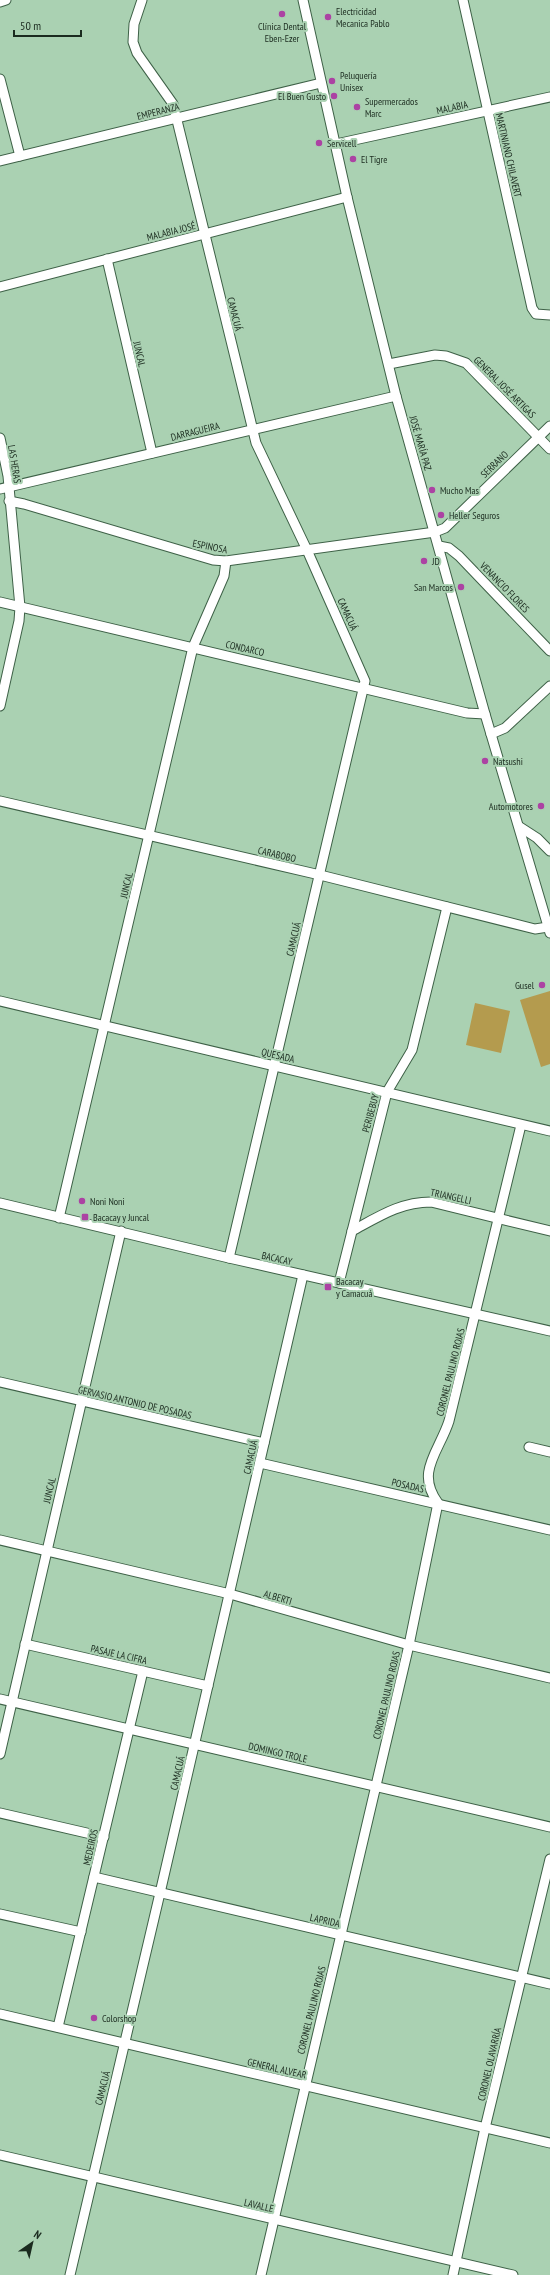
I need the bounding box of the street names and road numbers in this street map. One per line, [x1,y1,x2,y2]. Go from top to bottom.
street label: MALABIA [435,98,469,117]
street label: EMPERANZA [136,100,181,123]
street label: MARTINIANO CHILAVERT [492,112,525,199]
street label: MALABIA JOSÉ [145,219,197,244]
street label: CAMACUÁ [224,296,245,333]
street label: JUNCAL [130,339,149,369]
street label: GENERAL JOSÉ ARTIGAS [471,354,538,421]
street label: JOSÉ MARÍA PAZ [406,413,435,473]
street label: DARRAGUEIRA [169,419,221,444]
street label: LAS HERAS [5,444,24,484]
street label: SERRANO [478,448,511,481]
street label: ESPINOSA [191,537,229,556]
street label: VENANCIO FLORES [477,559,532,615]
street label: CAMACUÁ [335,596,361,633]
street label: CONDARCO [224,638,266,659]
street label: CARABOBO [257,844,298,865]
street label: JUNCAL [117,870,136,900]
street label: CAMACUÁ [283,921,304,957]
street label: QUESADA [260,1045,296,1066]
street label: PERIBEBUY [359,1092,382,1134]
street label: TRIANGELLI [429,1186,473,1207]
street label: BACACAY [260,1249,294,1268]
street label: CORONEL PAULINO ROJAS [433,1327,468,1417]
street label: GERVASIO ANTONIO DE POSADAS [77,1383,193,1422]
street label: CAMACUÁ [241,1439,260,1475]
street label: JUNCAL [40,1475,59,1505]
street label: POSADAS [390,1475,425,1496]
street label: ALBERTI [262,1587,294,1608]
street label: PASAJE LA CIFRA [89,1642,149,1667]
street label: CORONEL PAULINO ROJAS [370,1650,403,1741]
street label: DOMINGO TROLE [247,1739,309,1766]
street label: CAMACUÁ [167,1755,188,1791]
street label: MEDEIROS [80,1828,101,1867]
street label: LAPRIDA [309,1911,341,1930]
street label: CORONEL PAULINO ROJAS [294,1965,329,2055]
street label: CORONEL OLAVARRÍA [475,2026,504,2102]
street label: GENERAL ALVEAR [246,2055,308,2082]
street label: CAMACUÁ [92,2070,113,2106]
street label: LAVALLE [243,2196,275,2215]

